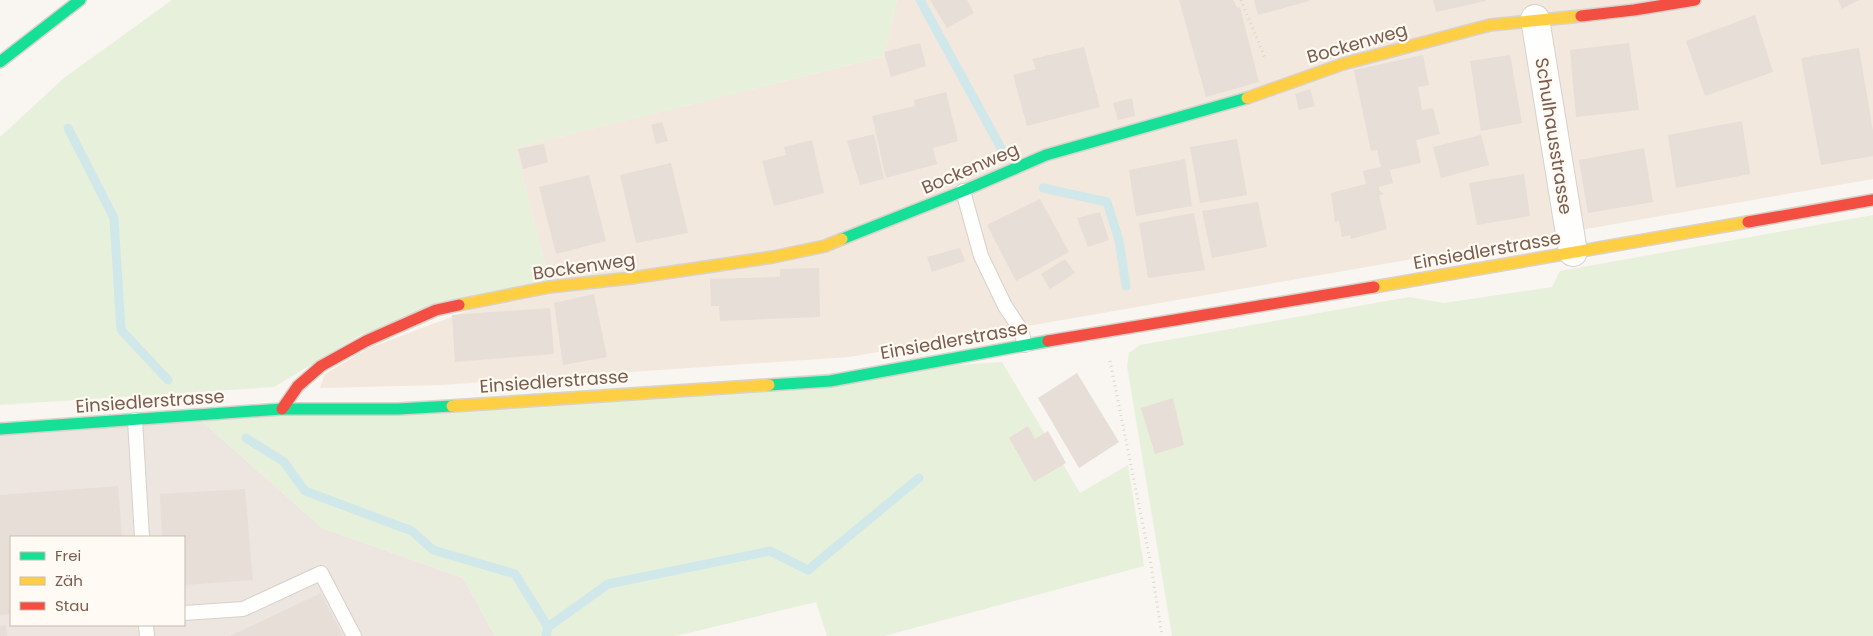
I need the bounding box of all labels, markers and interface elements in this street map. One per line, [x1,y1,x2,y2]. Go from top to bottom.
street label: Bockenweg [1304,17,1410,69]
street label: Schulhausstrasse [1529,56,1579,216]
street label: Bockenweg [917,136,1023,200]
street label: Einsiedlerstrasse [1411,225,1563,275]
street label: Bockenweg [531,246,637,286]
street label: Einsiedlerstrasse [878,315,1030,365]
street label: Einsiedlerstrasse [479,363,629,399]
street label: Einsiedlerstrasse [75,383,225,419]
legend [10,536,185,626]
text: Frei [55,545,81,566]
text: Zäh [55,570,83,591]
text: Stau [55,595,89,616]

